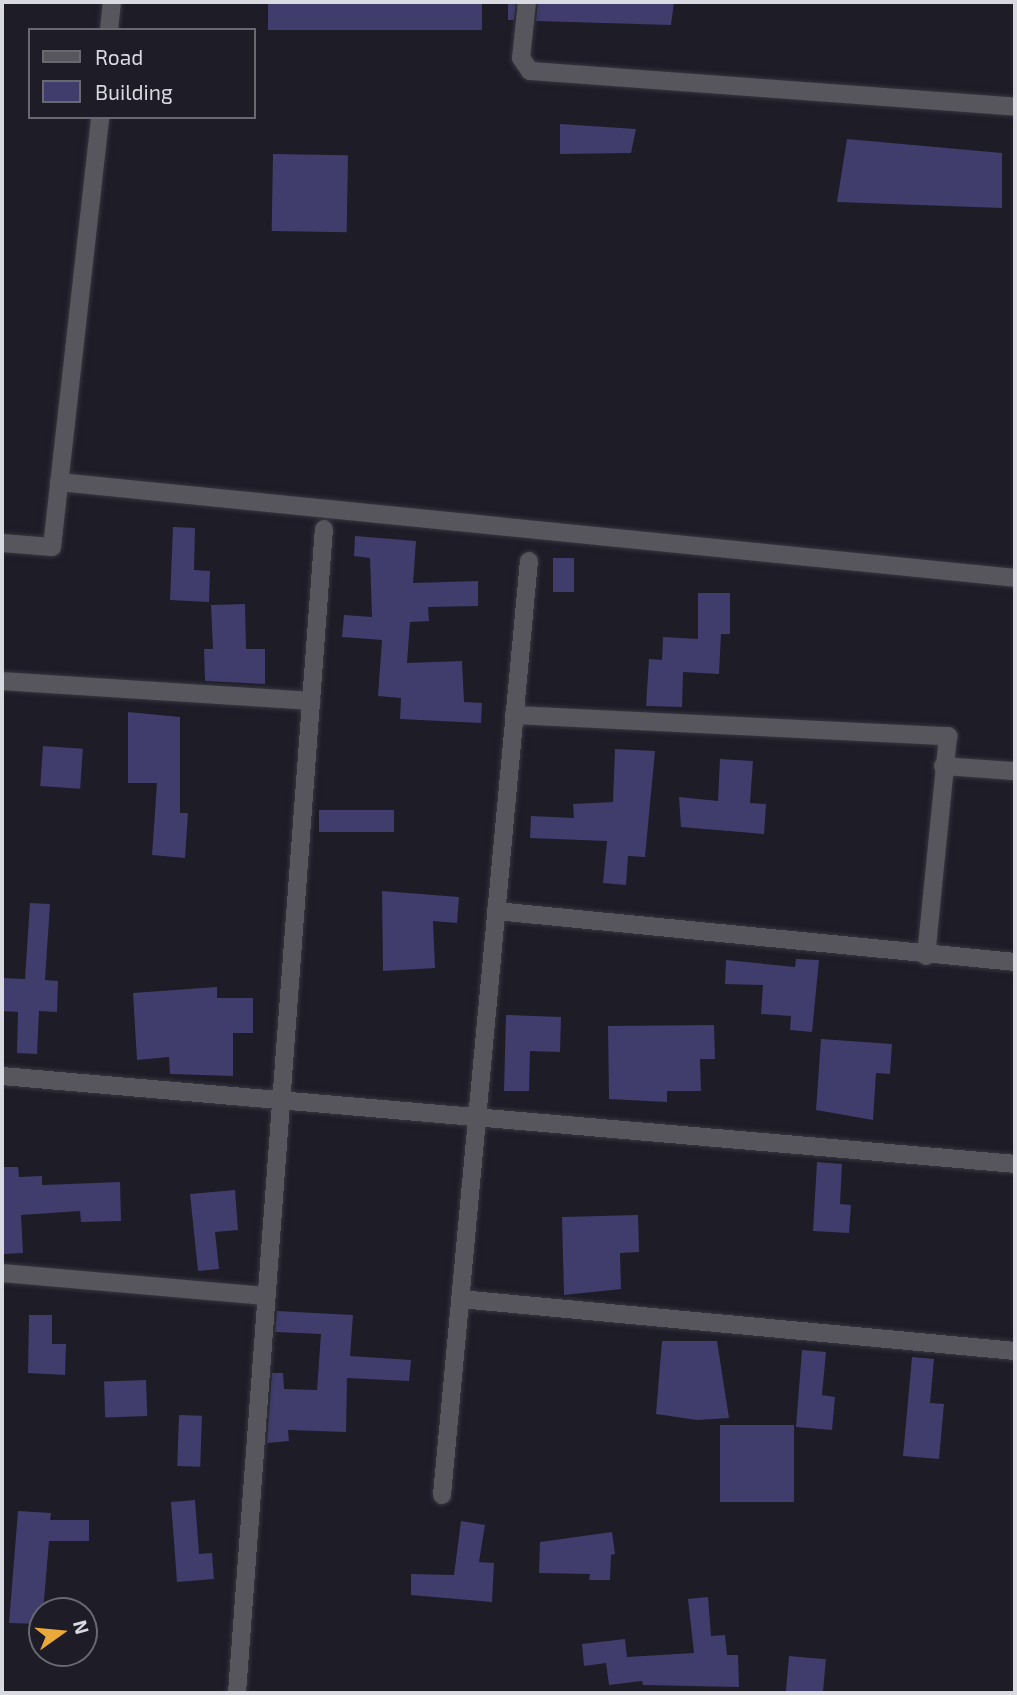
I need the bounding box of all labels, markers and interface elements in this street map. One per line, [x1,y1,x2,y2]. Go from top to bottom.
legend [28,28,256,119]
text: Road [95,44,143,69]
text: Building [95,79,173,104]
north arrow [28,1597,98,1667]
text: N [69,1617,95,1637]

